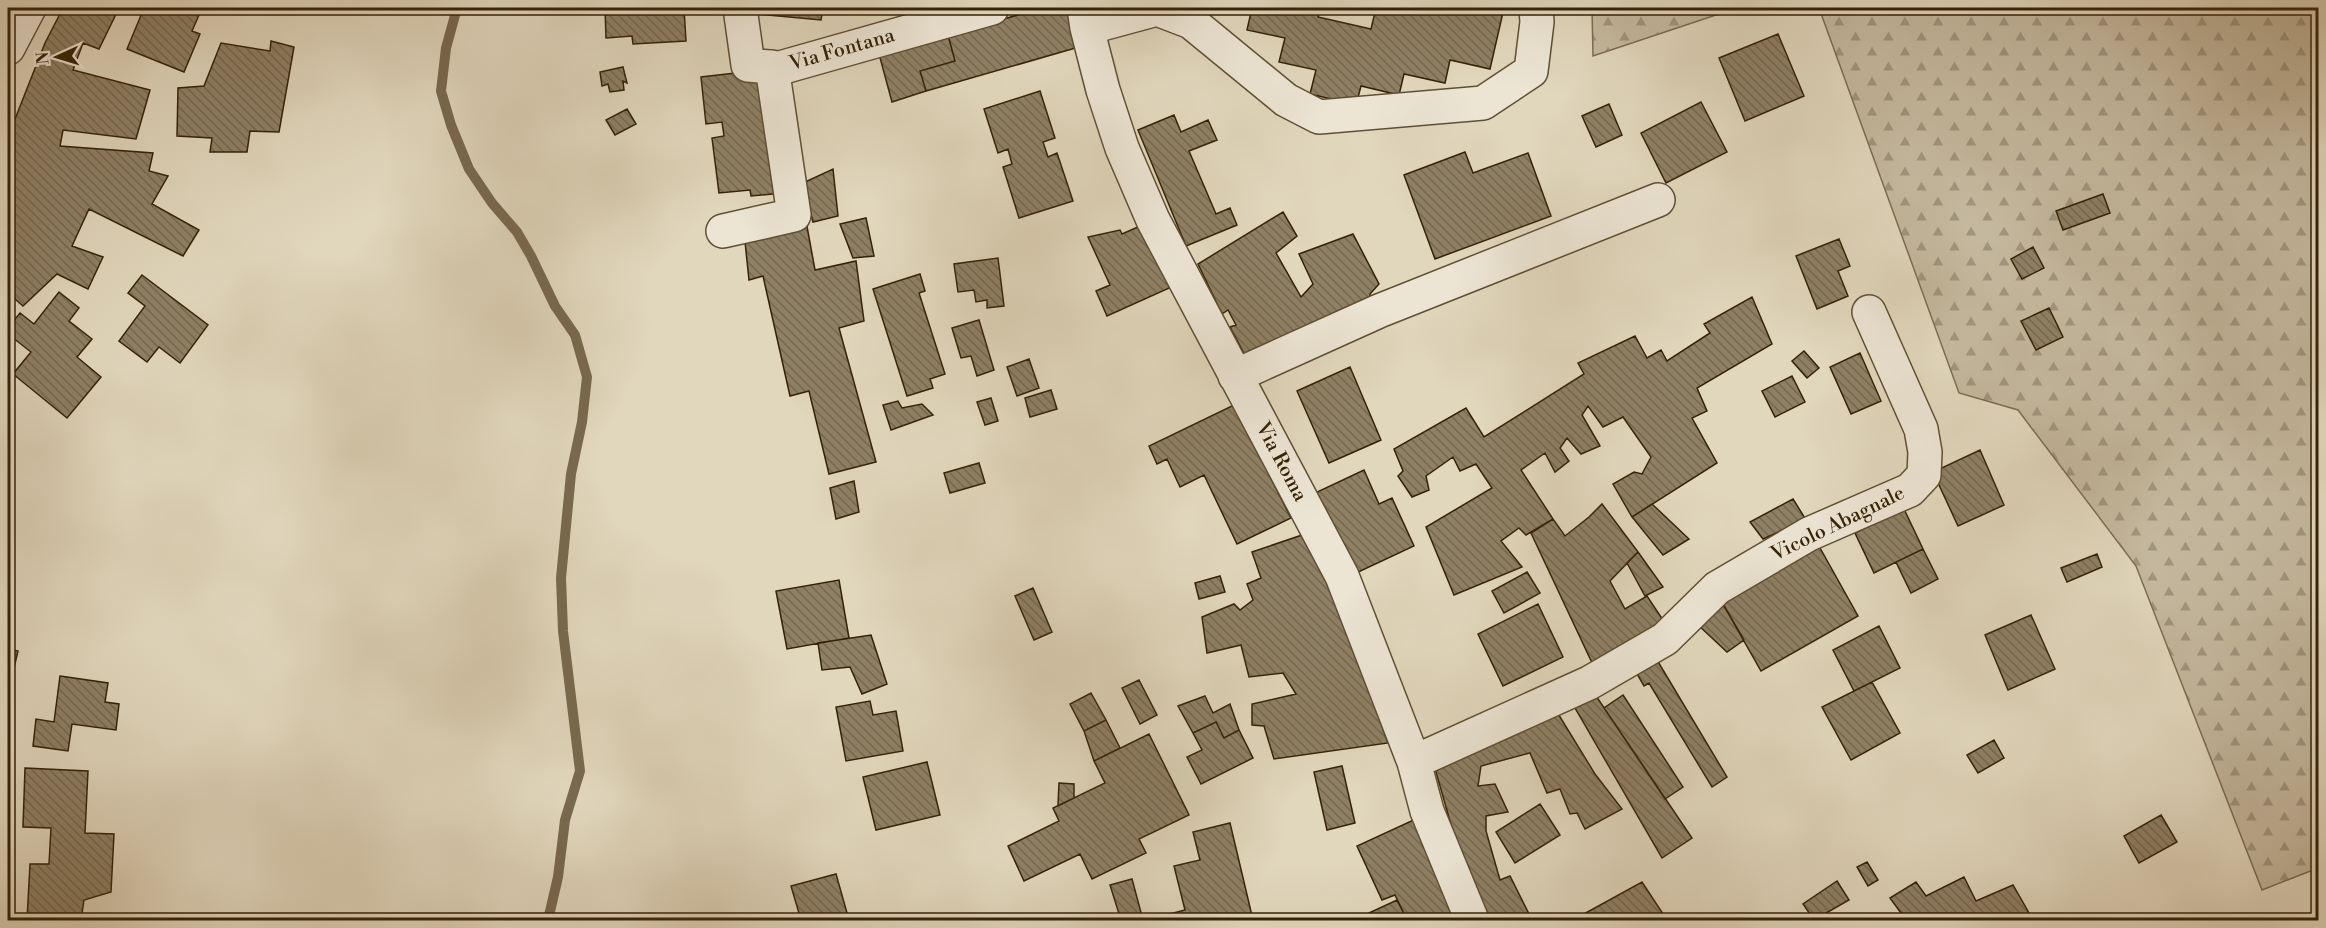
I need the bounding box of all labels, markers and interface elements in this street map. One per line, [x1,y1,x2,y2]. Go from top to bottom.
street label: Via Fontana [785,23,898,77]
north arrow [27,27,87,87]
text: N [33,51,53,65]
street label: Via Roma [1249,417,1313,507]
street label: Vicolo Abagnale [1766,481,1909,568]

